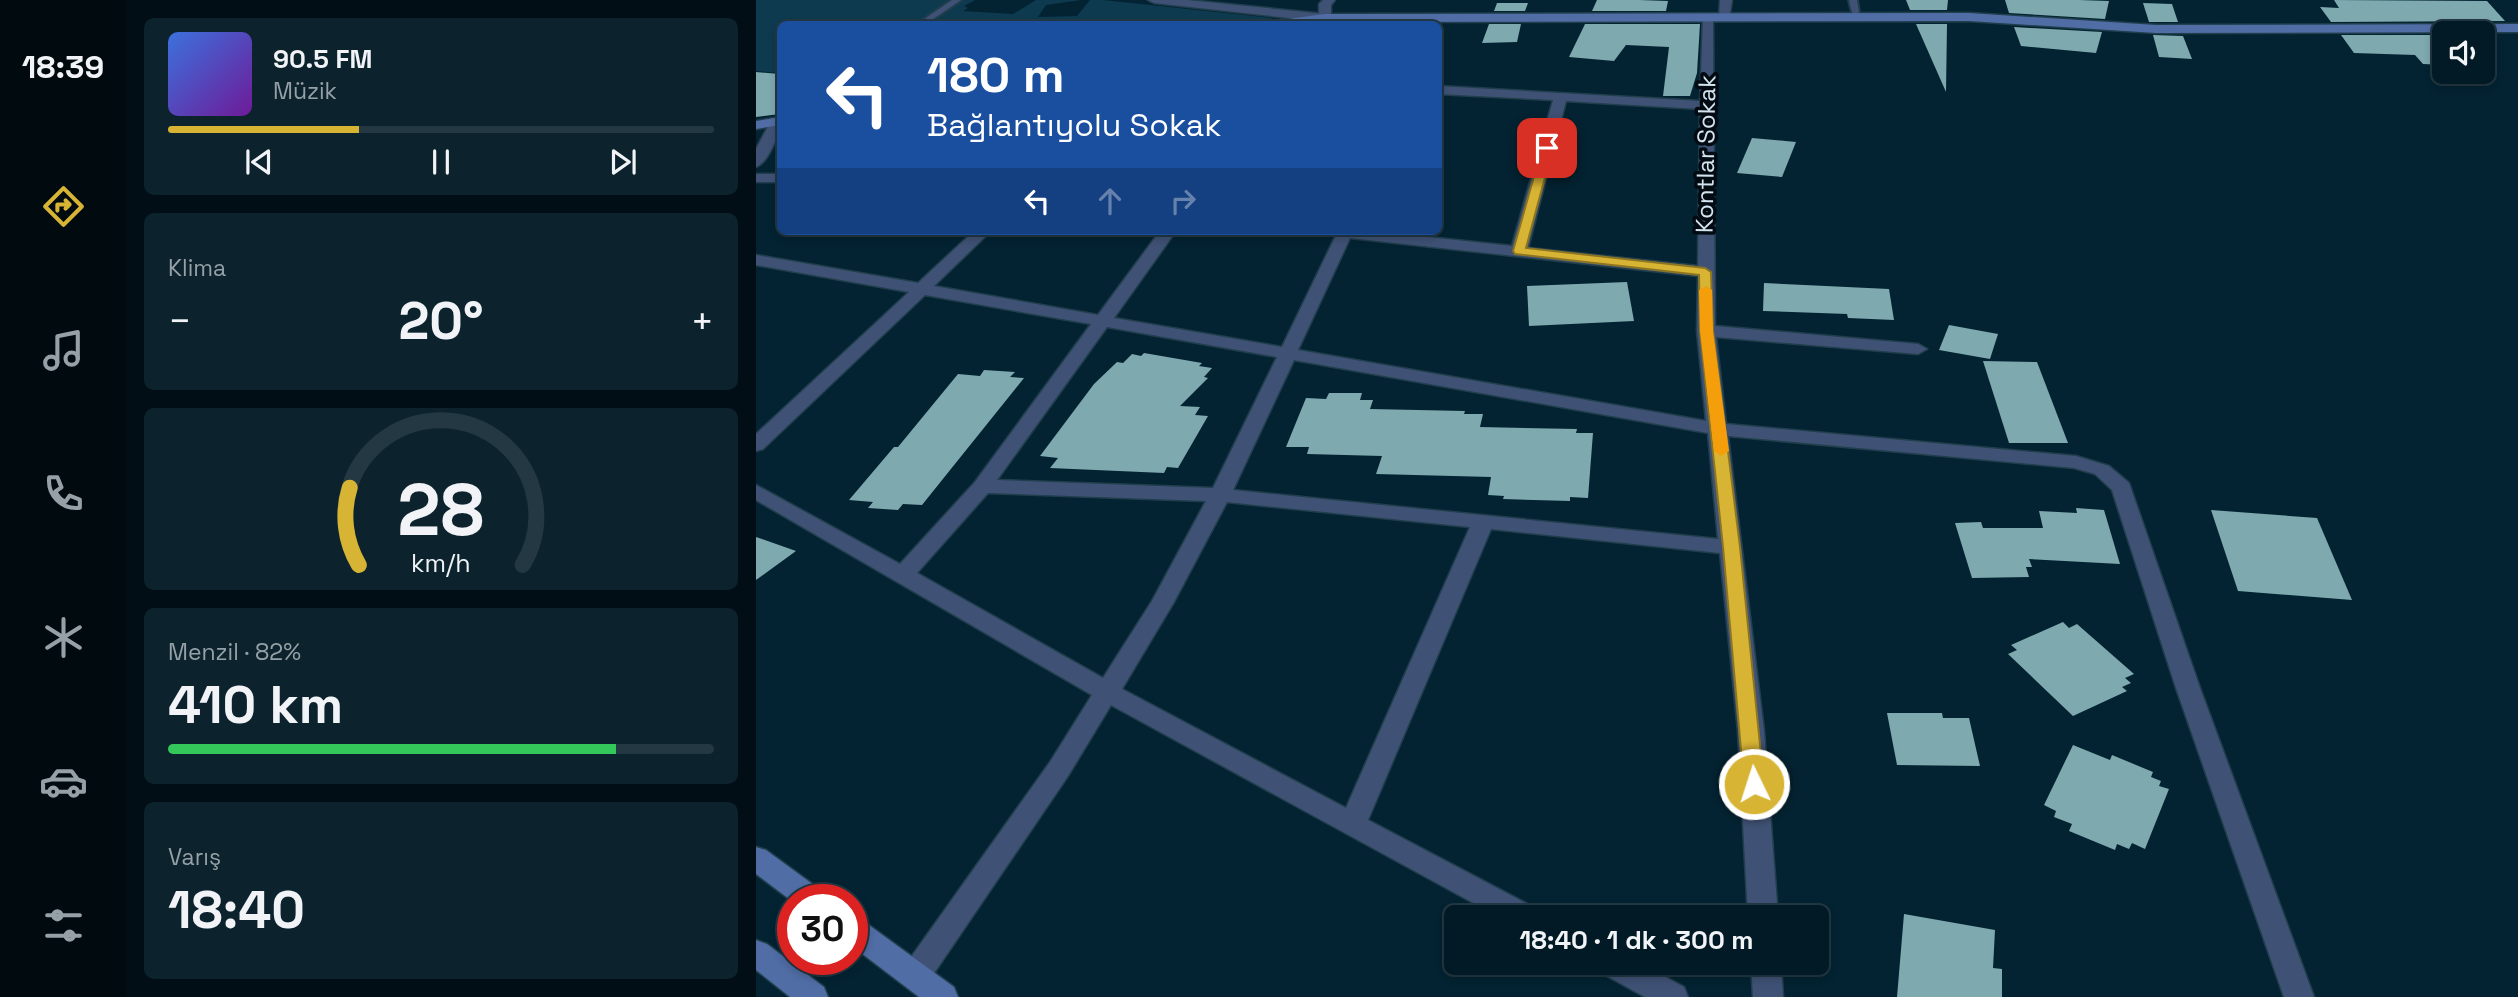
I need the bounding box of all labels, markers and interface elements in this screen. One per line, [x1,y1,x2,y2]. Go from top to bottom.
map controls [2432,21,2495,84]
button: sound [2432,21,2495,84]
text: 90.5 FM [273,42,372,76]
text: 180 m [927,44,1065,106]
text: 18:39 [22,47,104,87]
icon: left [812,49,903,140]
street label: Kontlar Sokak [1689,75,1722,233]
text: Müzik [273,76,337,106]
text: Bağlantıyolu Sokak [927,105,1221,145]
pin [1517,118,1577,178]
icon: arrive [1528,129,1566,167]
icon: previous [240,143,278,181]
icon: pause [422,143,460,181]
icon: next [604,143,642,181]
icon: directions [39,182,88,231]
icon: left [1018,182,1056,220]
icon: ahead [1091,182,1129,220]
icon: right [1164,182,1202,220]
text: Klima [168,253,226,283]
text: 20° [398,288,484,354]
text: − [168,297,192,345]
text: + [690,297,714,345]
icon: music [39,326,88,375]
text: 28 [398,463,484,556]
icon: phone [39,469,88,518]
text: km/h [411,546,471,578]
icon: climate [39,613,88,662]
text: Menzil · 82% [168,637,301,667]
text: 410 km [168,672,343,738]
position arrow [1717,747,1791,821]
icon: car [39,757,88,806]
text: Varış [168,842,221,872]
text: 18:40 [168,877,305,943]
speed limit sign: 30 [777,884,868,975]
icon: filters [39,901,88,950]
text: 18:40 · 1 dk · 300 m [1519,923,1754,957]

